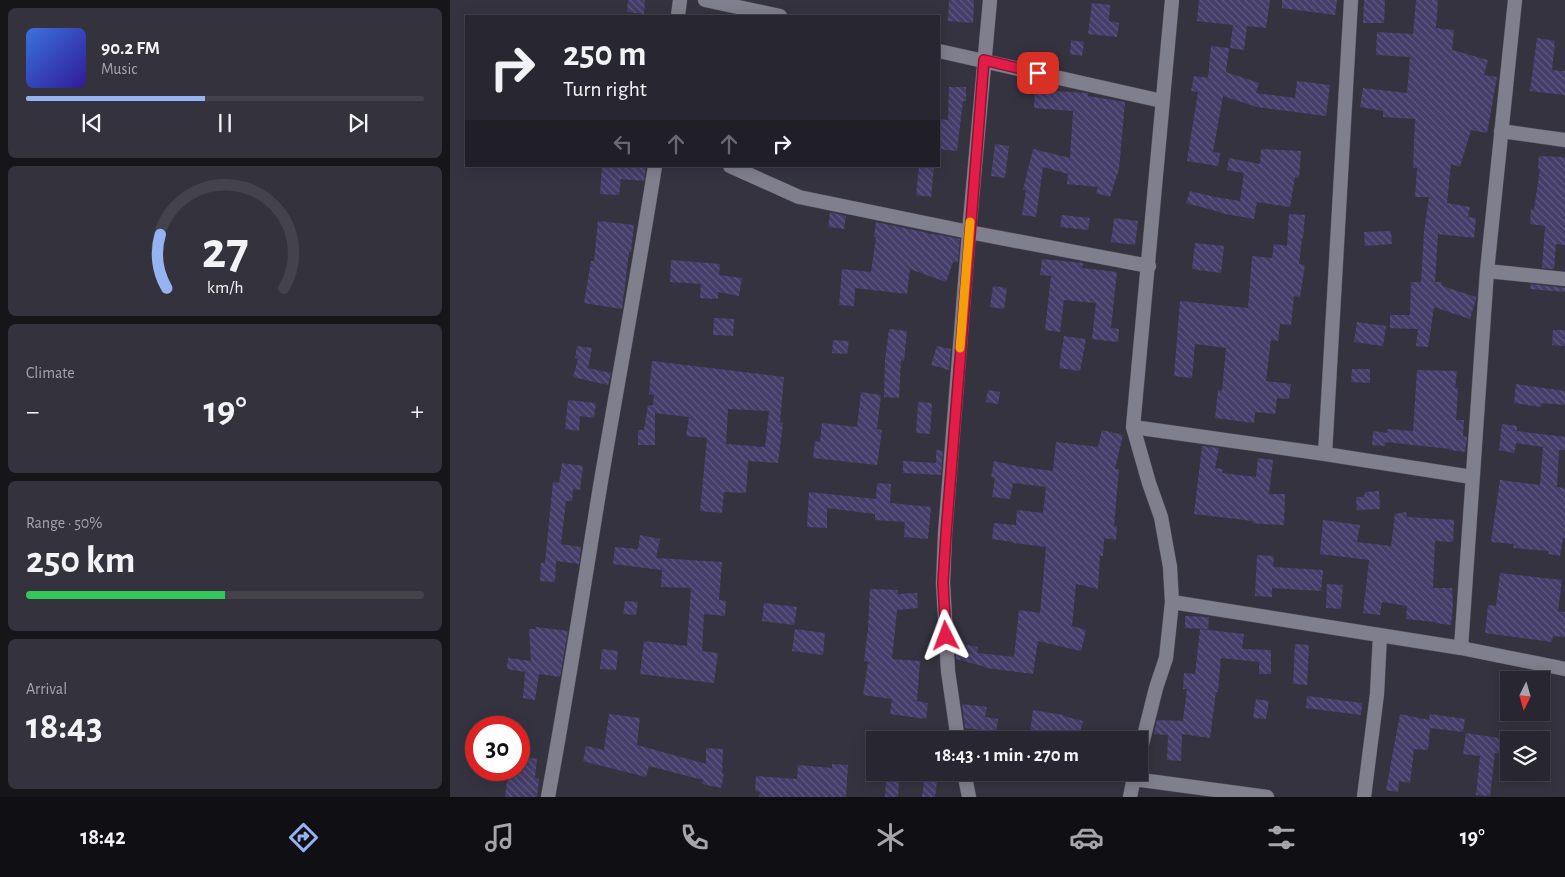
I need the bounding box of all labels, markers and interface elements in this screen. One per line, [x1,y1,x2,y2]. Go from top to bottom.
icon: right [480,35,545,100]
text: 250 m [563,37,646,72]
text: 90.2 FM [101,39,160,58]
pin [1017,52,1059,94]
icon: arrive [1024,59,1052,87]
text: Music [101,61,137,77]
text: Turn right [563,78,647,100]
icon: previous [78,109,106,137]
icon: pause [211,109,239,137]
icon: next [344,109,372,137]
icon: left [609,130,637,158]
icon: ahead [662,130,690,158]
icon: ahead [715,130,743,158]
icon: right [768,130,796,158]
text: 27 [202,225,248,277]
text: km/h [207,279,243,297]
text: Climate [26,365,75,381]
text: 19° [203,392,247,430]
text: − [26,398,39,426]
text: + [411,398,424,426]
text: Range · 50% [26,515,102,531]
text: 250 km [26,542,135,580]
position arrow [919,609,971,661]
north arrow [1500,671,1550,721]
map controls [1500,671,1550,781]
text: Arrival [26,681,67,697]
text: 18:43 [26,708,103,746]
speed limit sign: 30 [465,716,530,781]
button: layers [1500,731,1550,781]
text: 18:43 · 1 min · 270 m [935,746,1079,765]
icon: directions [286,820,321,855]
icon: music [482,820,517,855]
icon: phone [677,820,712,855]
icon: climate [873,820,908,855]
icon: car [1069,820,1104,855]
icon: filters [1264,820,1299,855]
text: 18:42 [80,826,126,848]
text: 19° [1460,826,1485,848]

